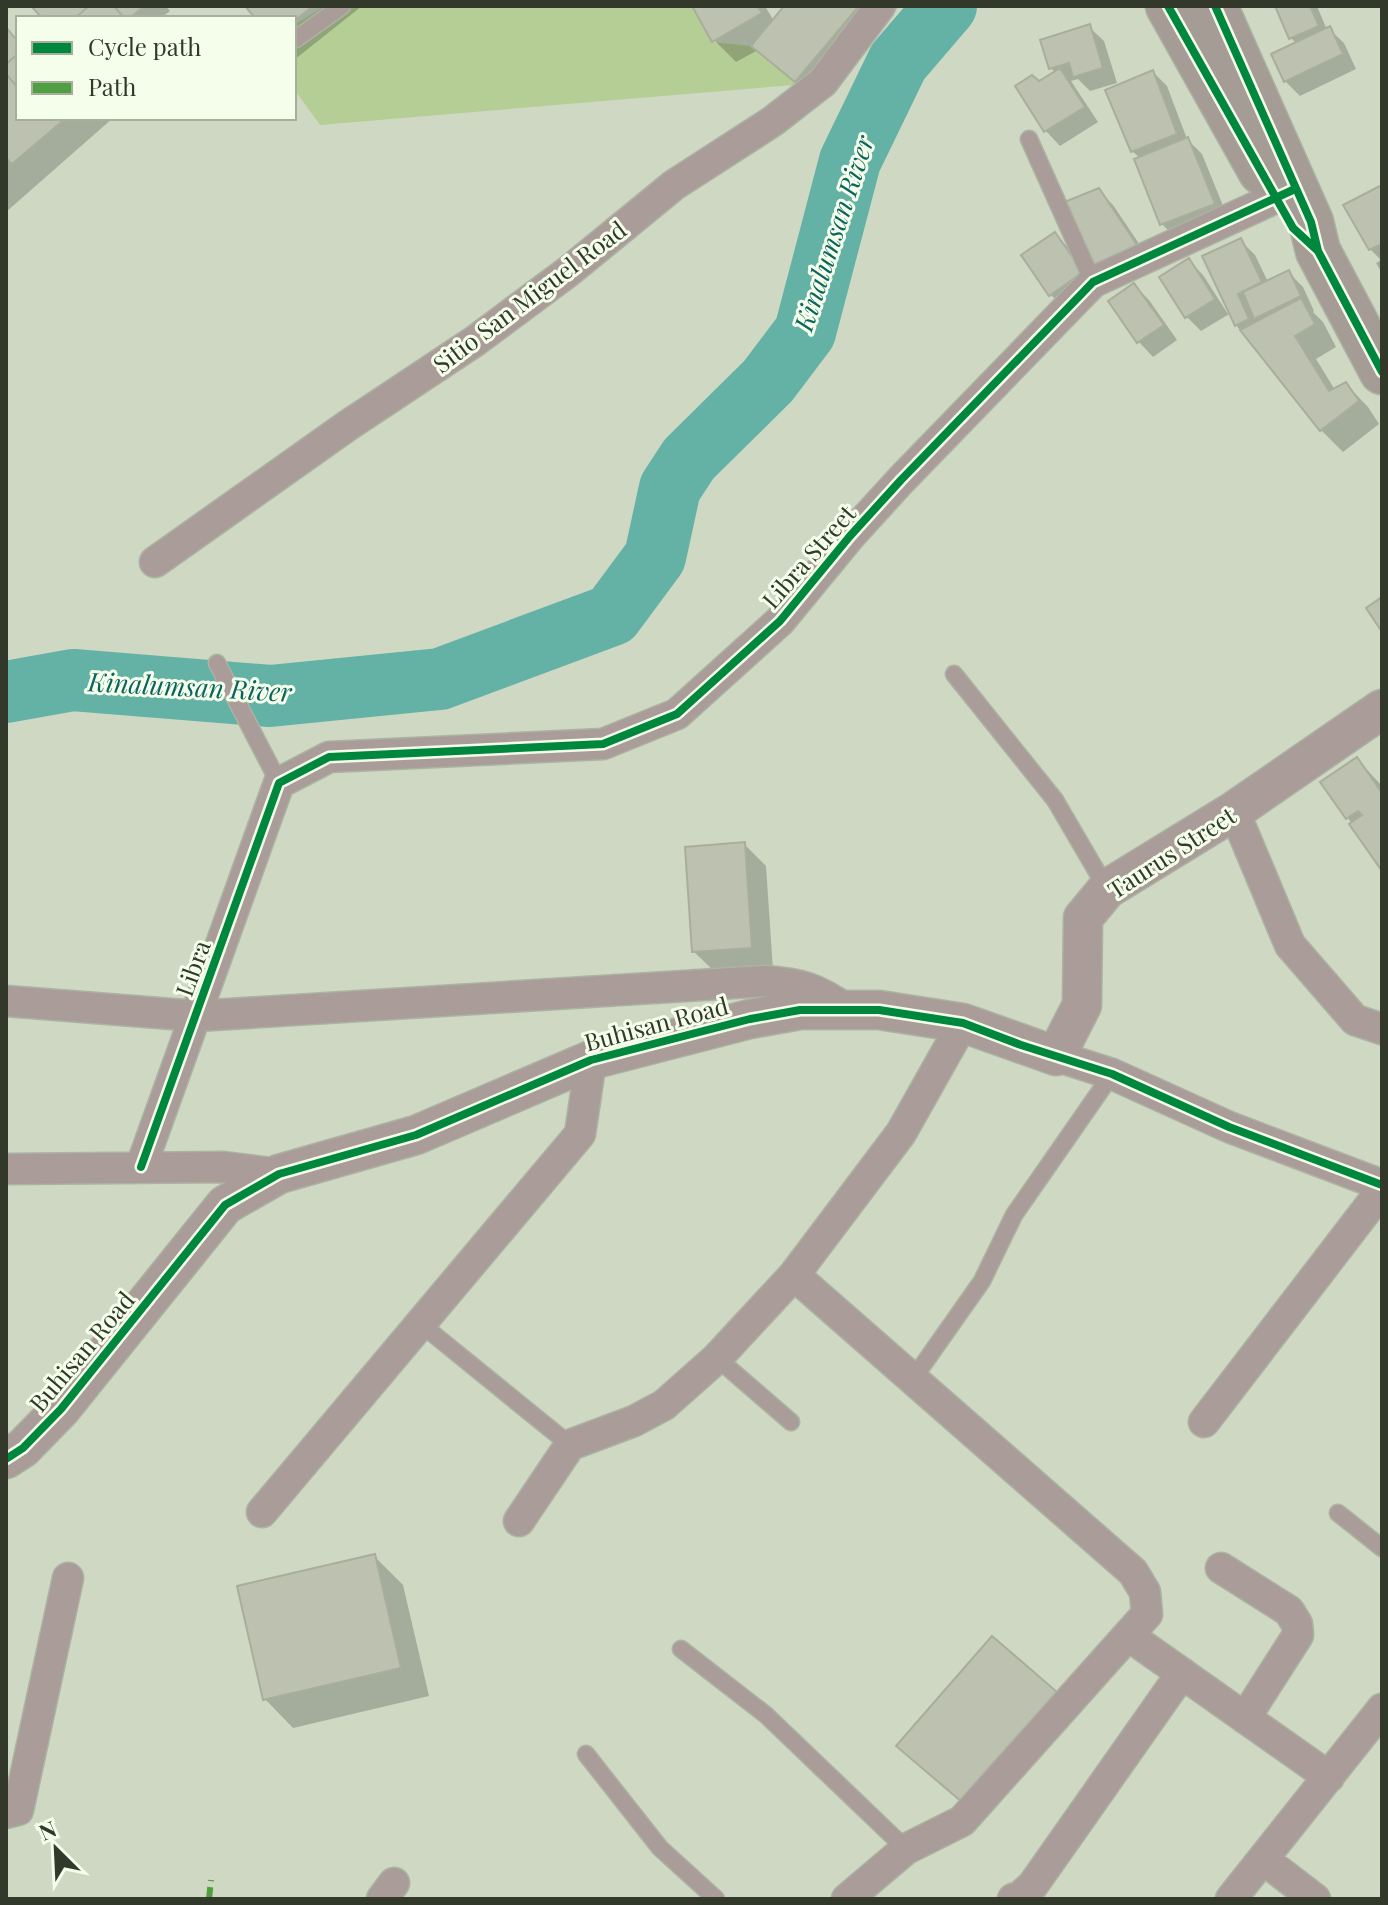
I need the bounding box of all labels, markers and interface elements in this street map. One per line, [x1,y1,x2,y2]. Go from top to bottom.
legend [16,16,296,120]
text: Cycle path [88,30,201,62]
text: Path [88,70,136,102]
water label: Kinalumsan River [785,130,881,336]
street label: Sitio San Miguel Road [426,213,632,379]
street label: Libra Street [754,497,862,615]
water label: Kinalumsan River [87,663,293,709]
street label: Taurus Street [1101,798,1241,905]
street label: Libra [167,936,217,1000]
street label: Buhisan Road [581,988,731,1058]
street label: Buhisan Road [21,1284,141,1418]
north arrow [16,1809,96,1889]
text: N [34,1813,61,1847]

